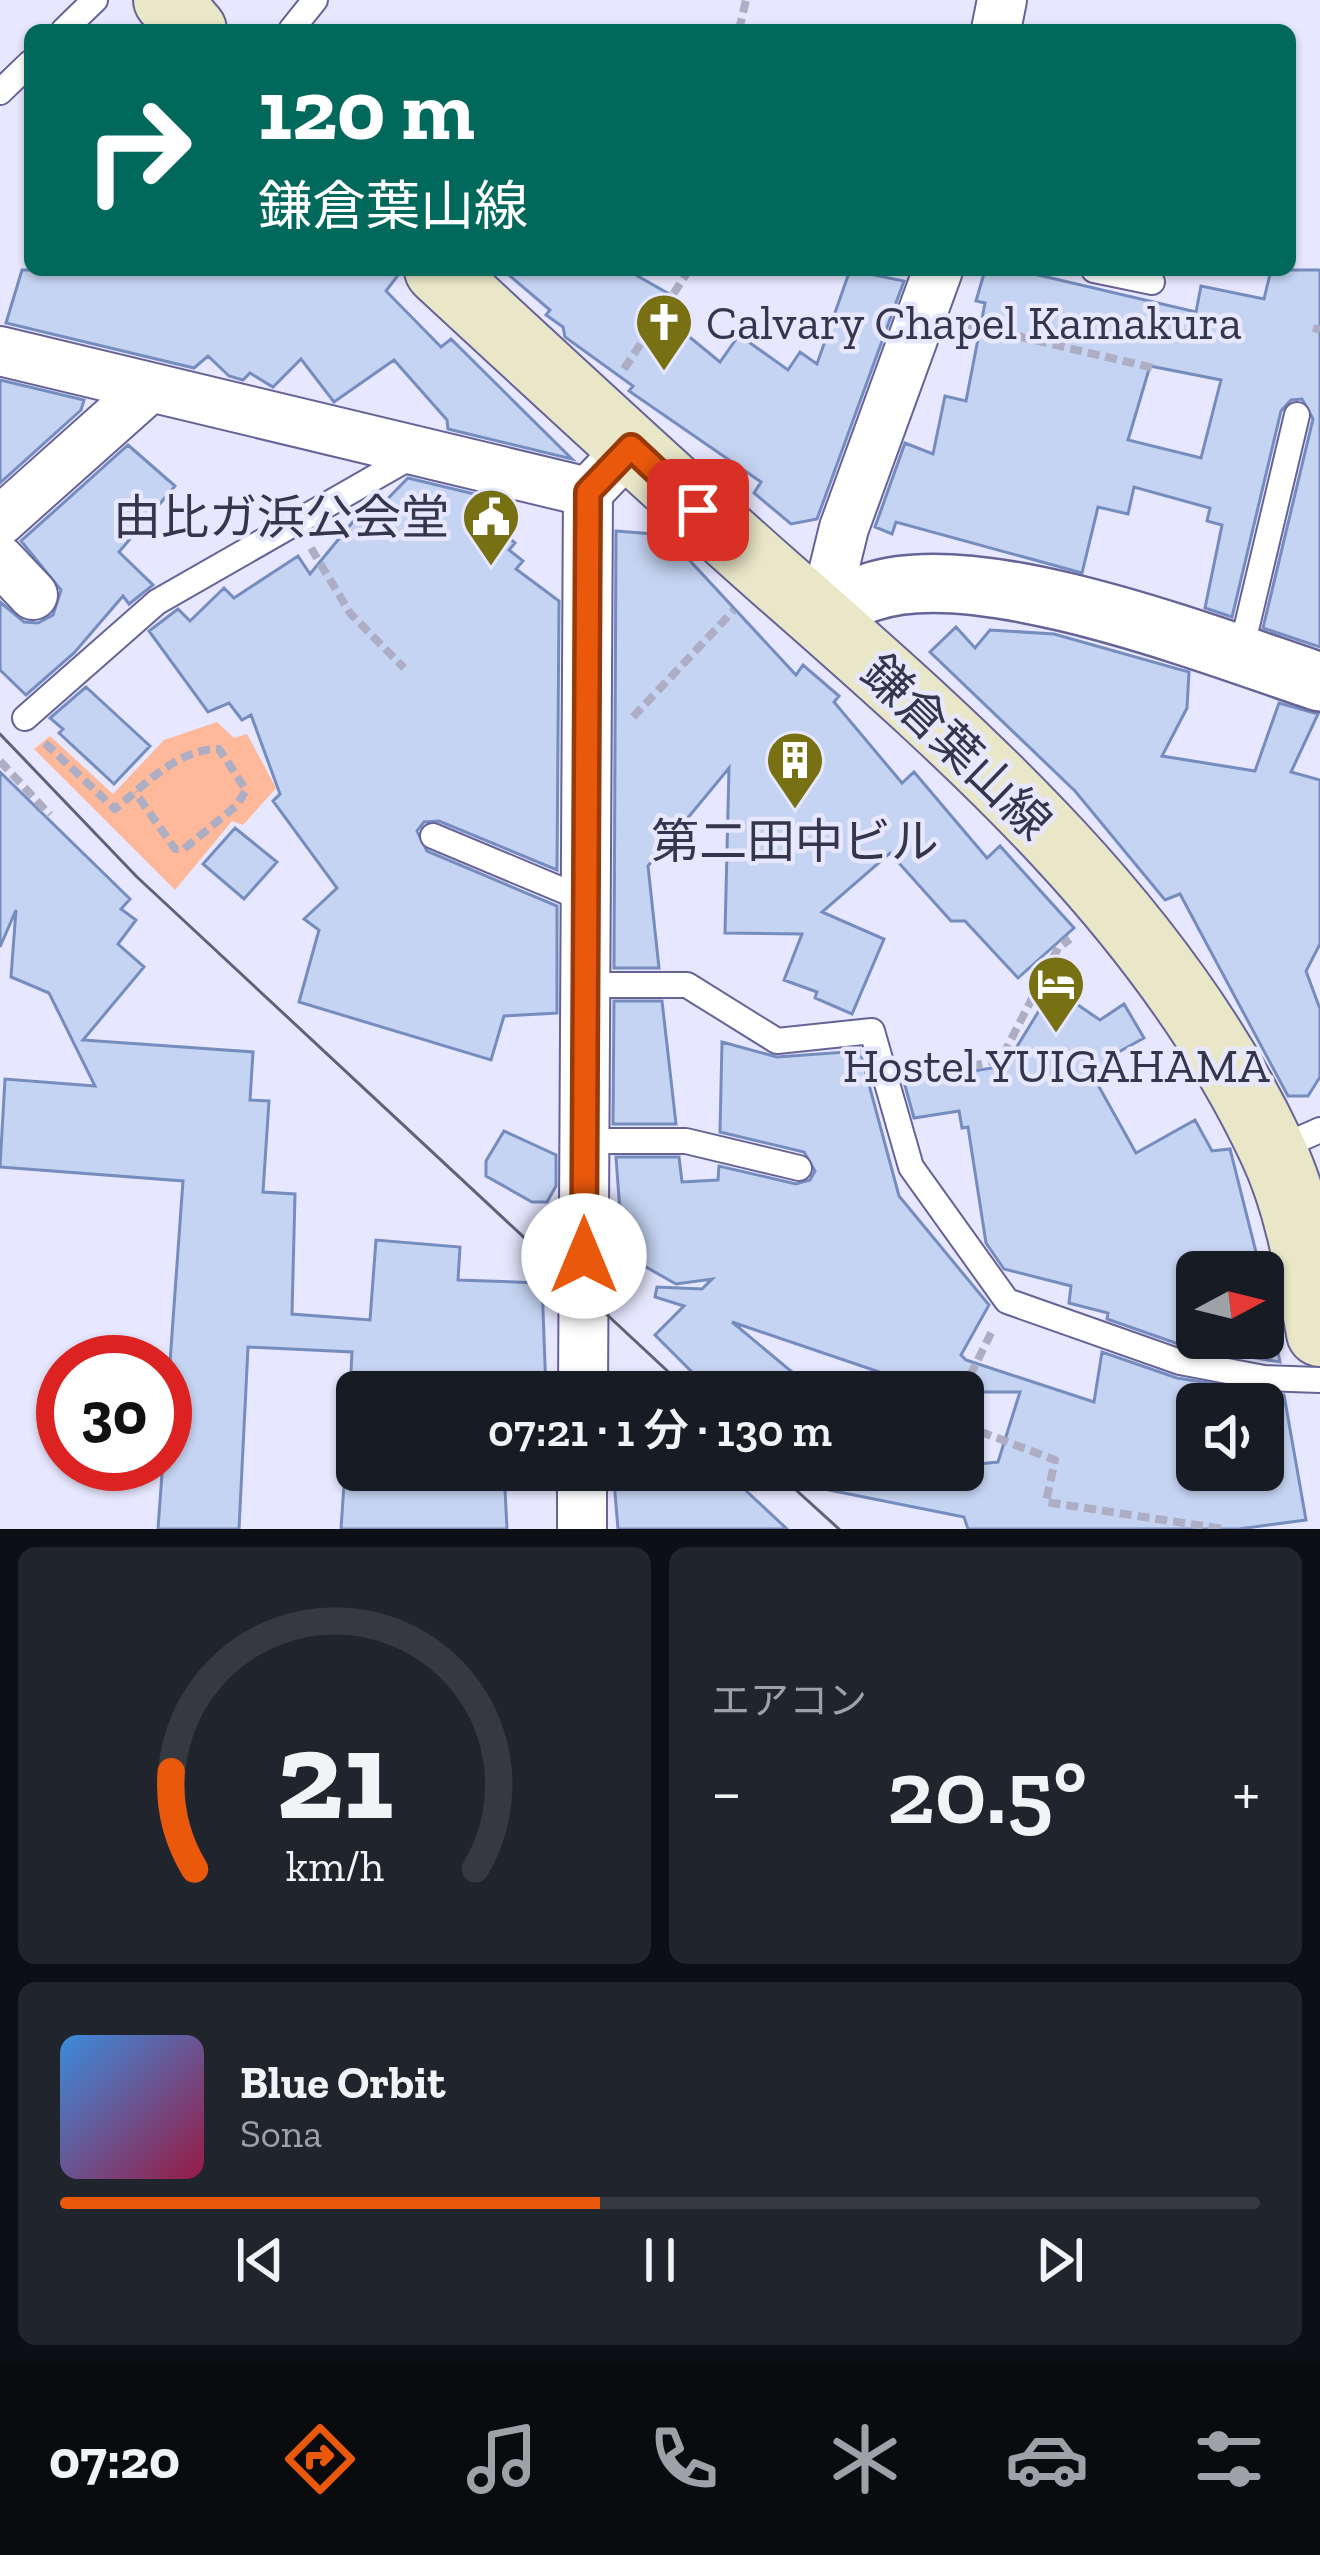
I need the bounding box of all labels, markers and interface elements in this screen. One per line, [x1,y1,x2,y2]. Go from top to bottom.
text: 120 m [258,60,475,161]
icon: right [60,72,216,228]
text: 鎌倉葉山線 [258,174,528,239]
church icon: Calvary Chapel Kamakura [633,291,695,373]
place label: Calvary Chapel Kamakura [706,294,1242,351]
pin [647,459,749,561]
icon: arrive [665,477,731,543]
public building icon: 由比ガ浜公会堂 [460,486,522,568]
place label: 由比ガ浜公会堂 [113,489,449,546]
street label: 鎌倉葉山線 [851,643,1063,851]
building icon: 第二田中ビル [764,729,826,811]
place label: 第二田中ビル [651,813,939,870]
hotel icon: Hostel YUIGAHAMA [1025,953,1087,1035]
place label: Hostel YUIGAHAMA [843,1037,1270,1094]
position arrow [521,1193,647,1319]
north arrow [1176,1251,1284,1359]
map controls [1176,1251,1284,1491]
speed limit sign: 30 [36,1335,192,1491]
button: sound [1176,1383,1284,1491]
text: 07:21 · 1 分 · 130 m [488,1404,832,1458]
text: エアコン [711,1677,867,1724]
text: 21 [276,1700,393,1850]
text: 20.5° [887,1738,1087,1846]
text: − [711,1753,742,1832]
text: + [1232,1753,1260,1832]
text: km/h [286,1840,383,1891]
text: Blue Orbit [240,2056,445,2110]
text: Sona [240,2110,322,2157]
icon: previous [227,2227,293,2293]
icon: pause [627,2227,693,2293]
icon: next [1027,2227,1093,2293]
icon: directions [278,2417,362,2501]
icon: music [460,2417,544,2501]
icon: phone [642,2417,726,2501]
icon: climate [823,2417,907,2501]
icon: car [1005,2417,1089,2501]
icon: filters [1187,2417,1271,2501]
text: 07:20 [49,2427,180,2492]

